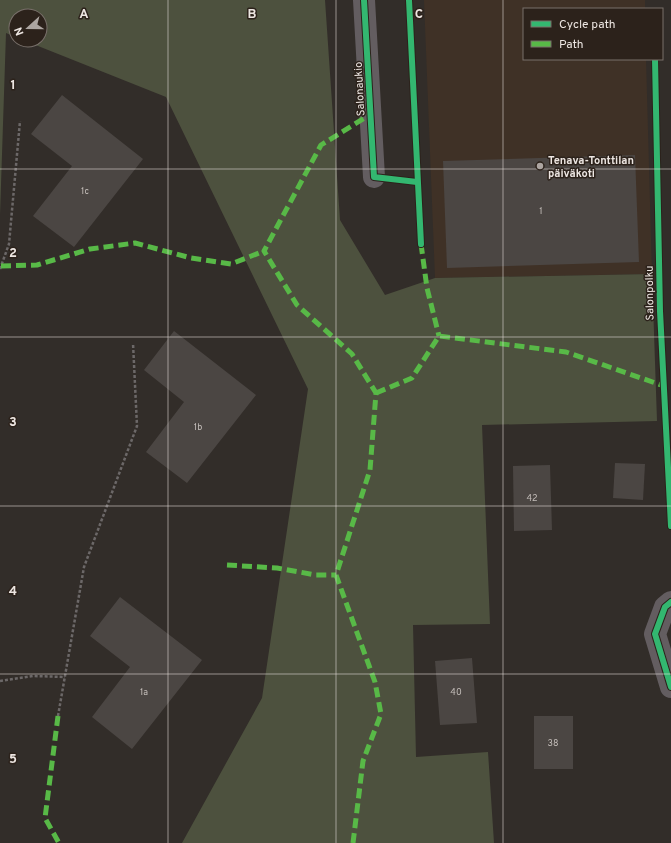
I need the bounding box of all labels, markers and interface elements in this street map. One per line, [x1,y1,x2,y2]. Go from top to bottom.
text: A [79,7,89,23]
text: B [248,7,257,23]
text: C [415,7,423,23]
north arrow [8,8,48,48]
legend [523,8,663,60]
text: Cycle path [559,17,616,33]
text: N [12,25,28,37]
text: Path [559,37,584,53]
street label: Salonaukio [352,61,368,116]
text: 1 [10,78,16,94]
place label: Tenava-Tonttilan päiväkoti [548,154,634,181]
marker: Tenava-Tonttilan päiväkoti [535,161,545,171]
house number: 1c [81,186,89,197]
house number: 1 [539,206,543,217]
text: 2 [9,246,17,262]
street label: Salonpolku [643,265,657,321]
text: 3 [9,415,17,431]
house number: 1b [194,422,202,433]
house number: 42 [526,493,538,504]
text: 4 [9,584,17,600]
house number: 1a [140,687,148,698]
house number: 40 [450,687,462,698]
house number: 38 [548,738,558,749]
text: 5 [9,752,17,768]

